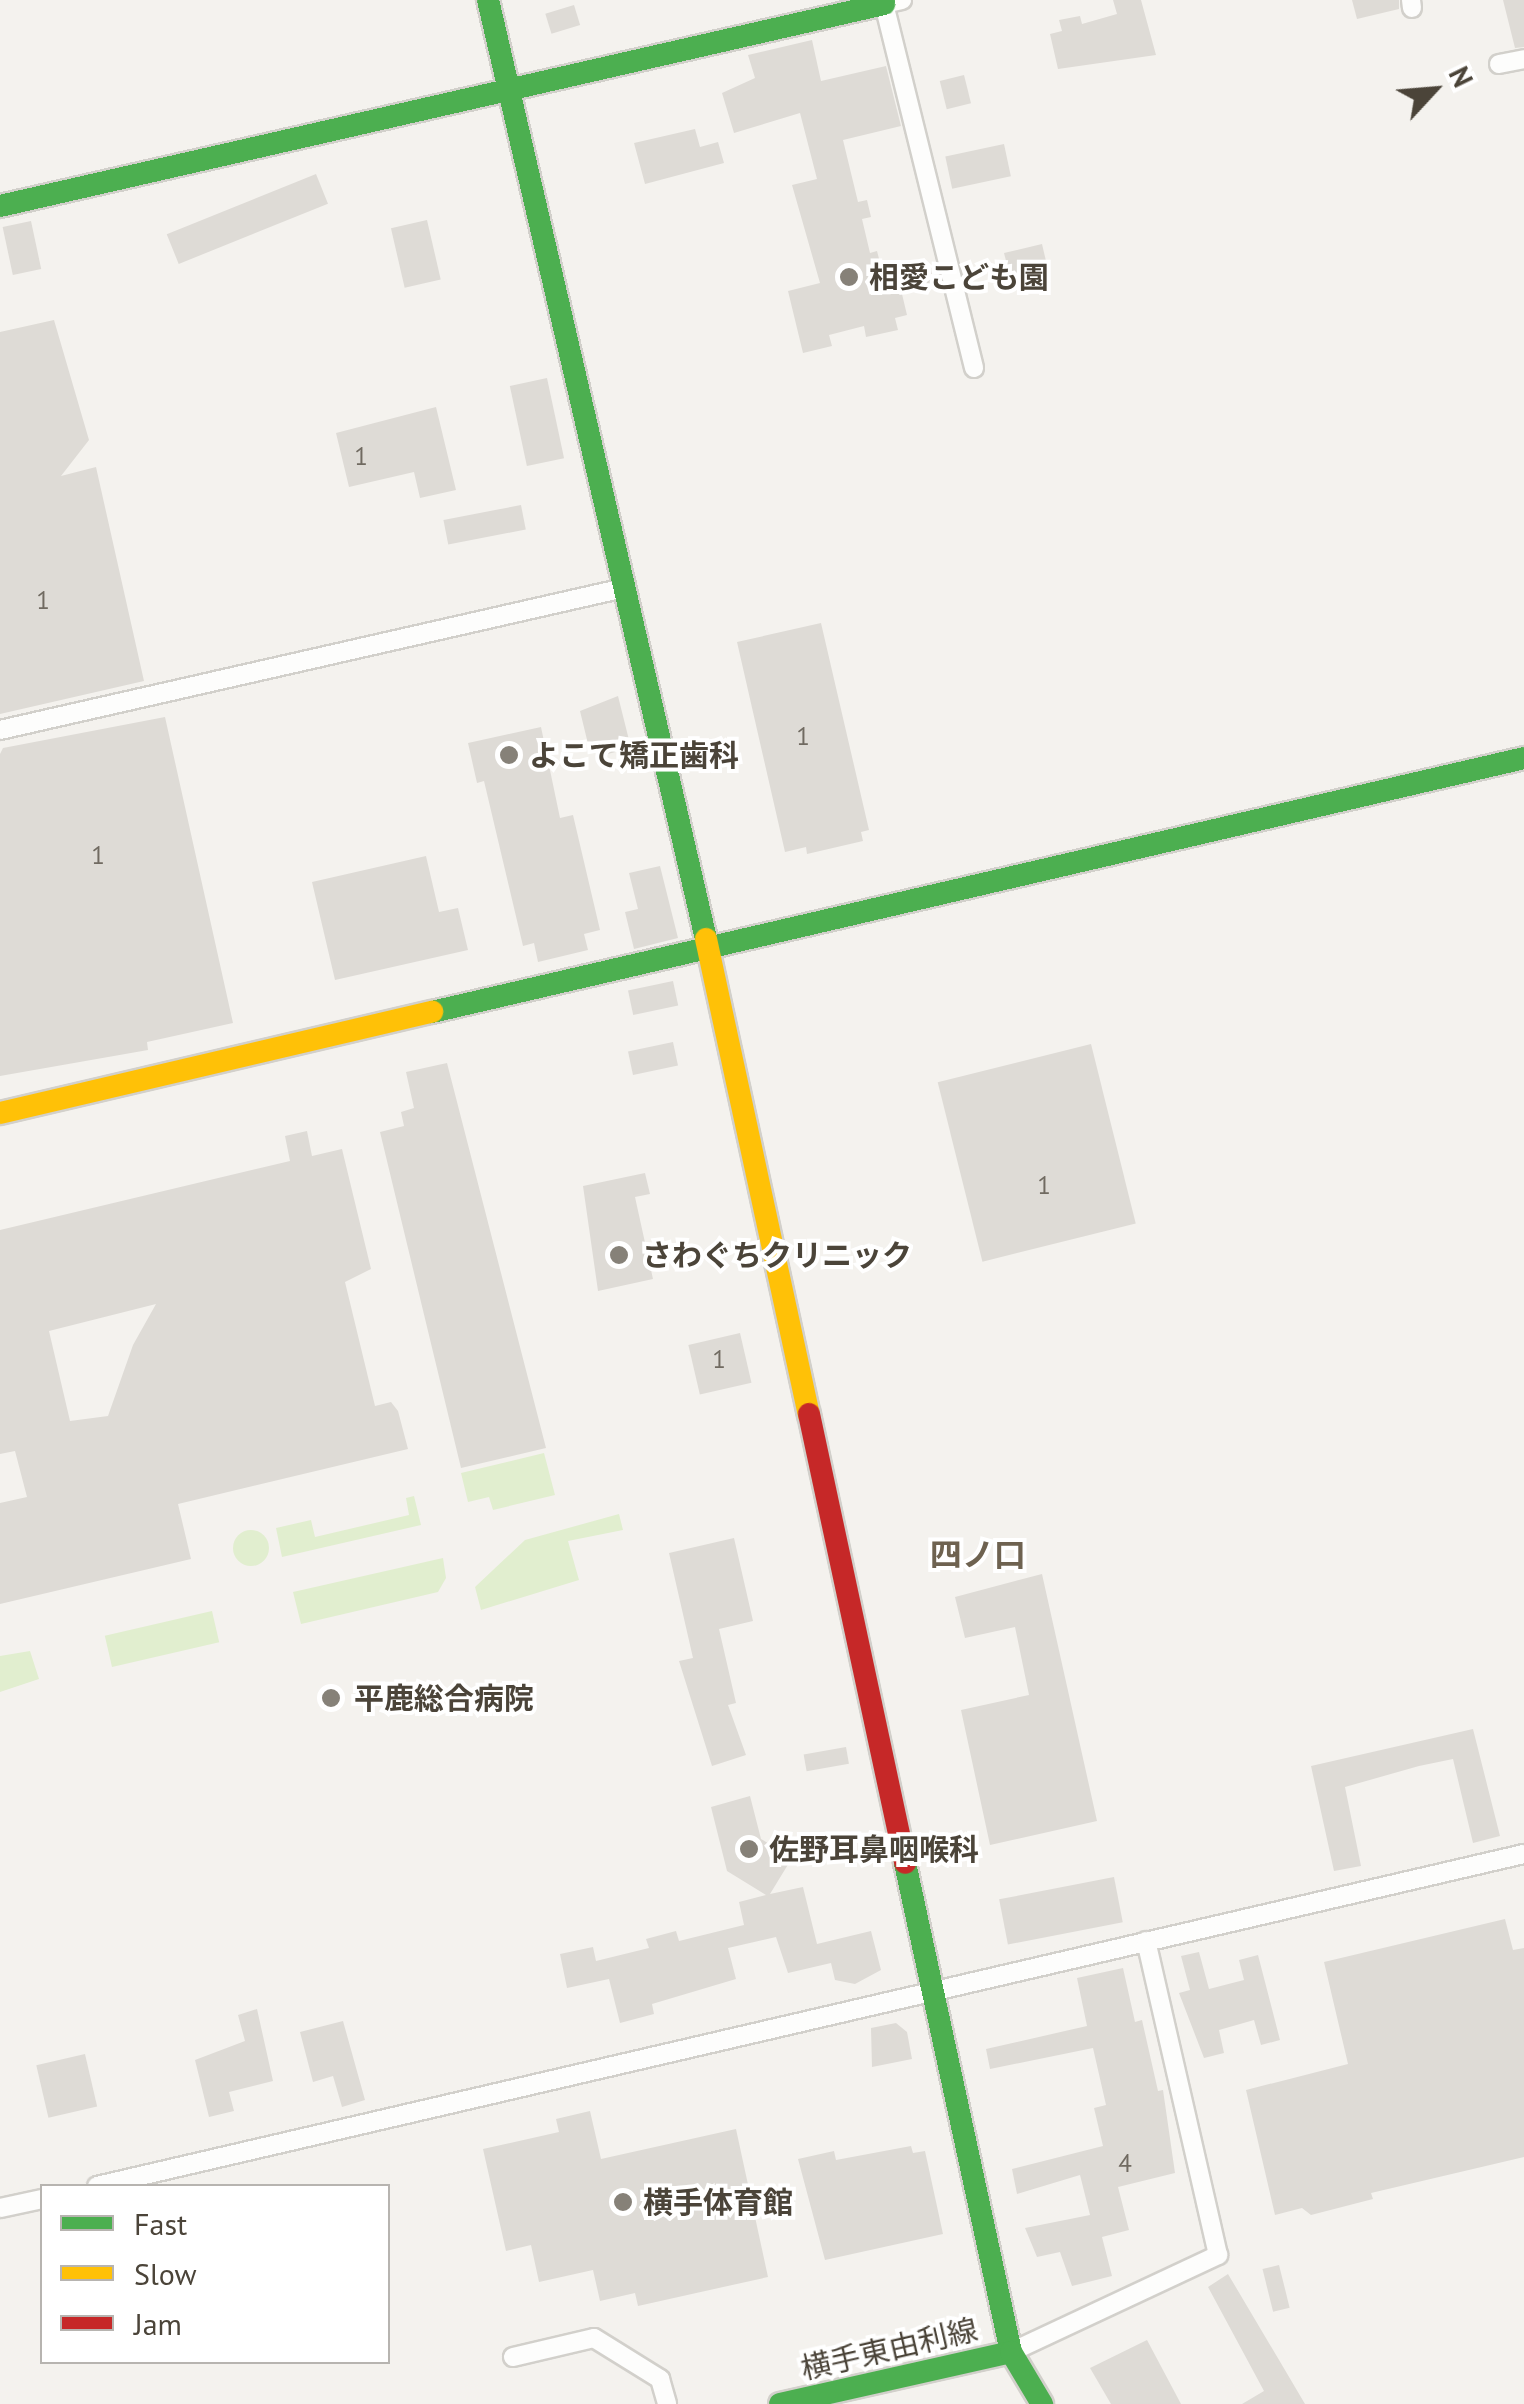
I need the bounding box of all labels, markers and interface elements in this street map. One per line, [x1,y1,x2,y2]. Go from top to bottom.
north arrow [1384,40,1484,140]
text: N [1441,60,1482,93]
place label: 相愛こども園 [869,259,1049,295]
marker: 相愛こども園 [838,266,860,288]
house number: 1 [354,441,368,471]
house number: 1 [36,585,50,615]
house number: 1 [796,721,810,751]
place label: よこて矯正歯科 [529,737,739,773]
marker: よこて矯正歯科 [498,744,520,766]
house number: 1 [91,840,105,870]
house number: 1 [1037,1170,1051,1200]
place label: さわぐちクリニック [642,1237,912,1273]
marker: さわぐちクリニック [606,1242,632,1268]
house number: 1 [712,1344,726,1374]
district label: 四ノ口 [930,1535,1026,1573]
place label: 平鹿総合病院 [354,1680,534,1716]
marker: 平鹿総合病院 [318,1685,344,1711]
place label: 佐野耳鼻咽喉科 [769,1831,979,1867]
marker: 佐野耳鼻咽喉科 [738,1838,760,1860]
house number: 4 [1118,2148,1132,2178]
legend [40,2184,390,2364]
place label: 横手体育館 [643,2184,793,2220]
marker: 横手体育館 [612,2191,634,2213]
text: Fast [134,2204,187,2243]
text: Slow [134,2254,197,2293]
text: Jam [134,2304,182,2343]
street label: 横手東由利線 [797,2311,981,2387]

